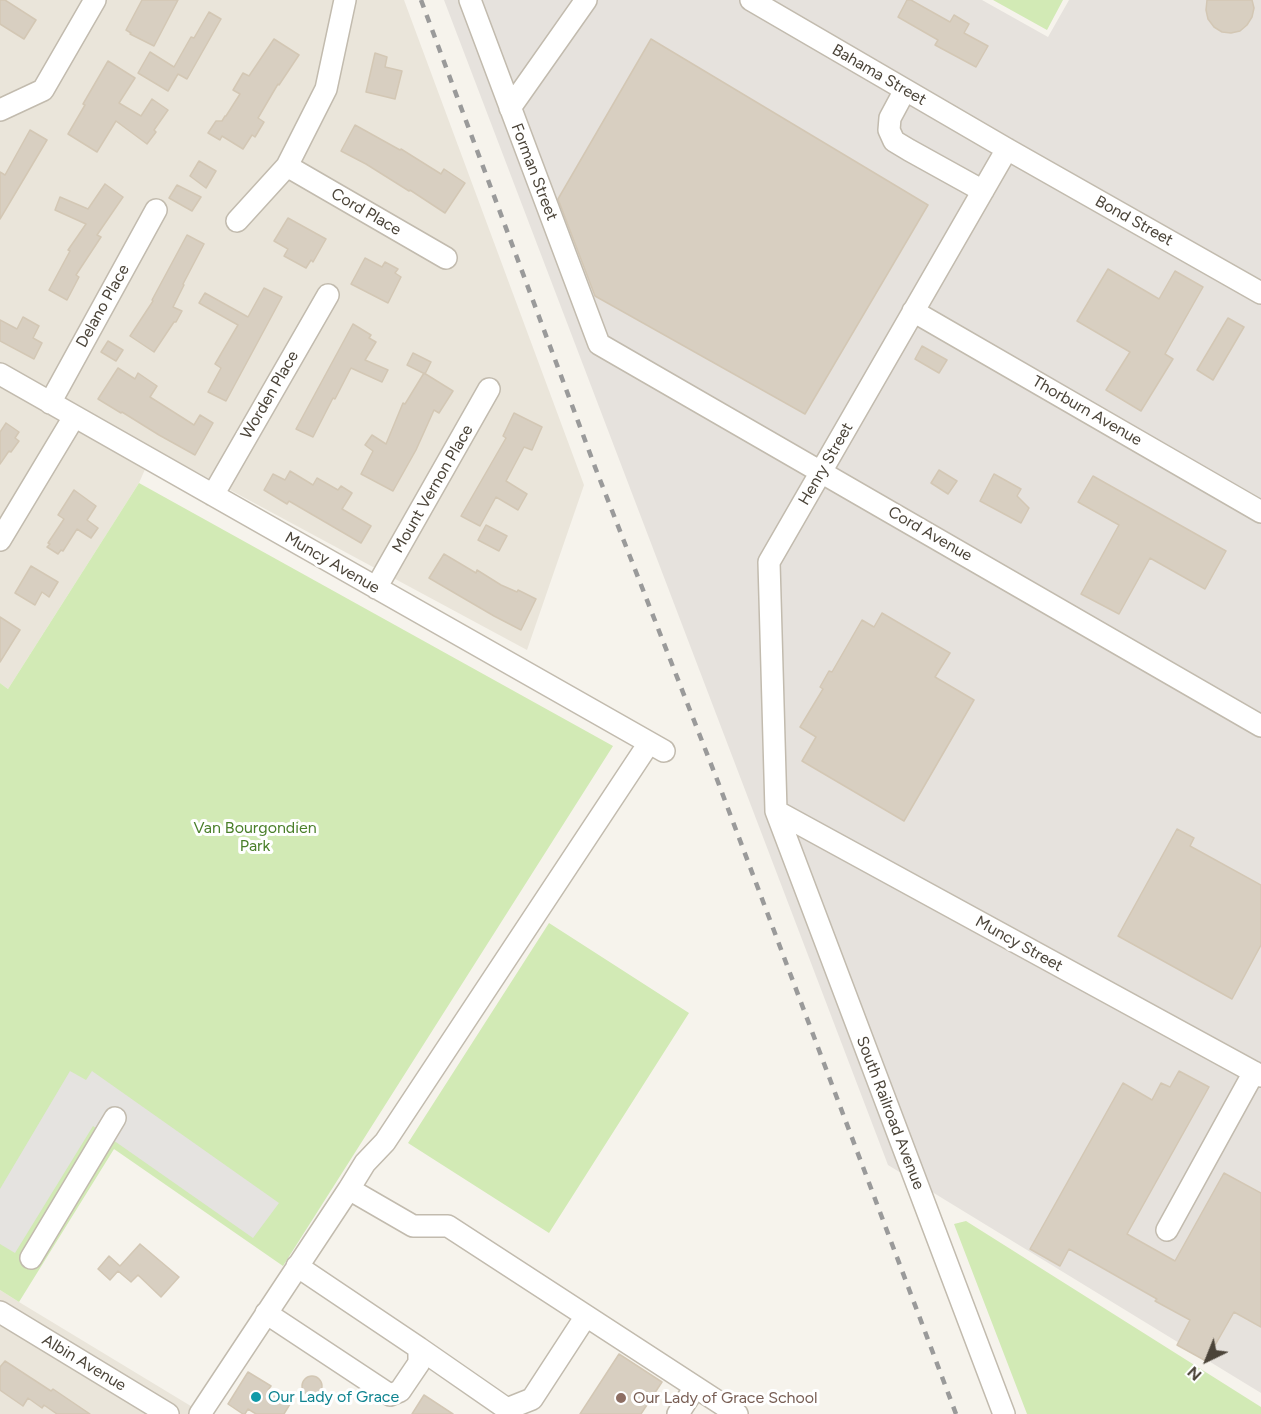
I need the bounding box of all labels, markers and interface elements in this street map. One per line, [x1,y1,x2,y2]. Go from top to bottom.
street label: Bahama Street [828,40,930,110]
street label: Forman Street [507,121,561,223]
street label: Cord Place [327,184,405,240]
street label: Bond Street [1092,192,1176,250]
street label: Delano Place [72,261,134,351]
street label: Worden Place [237,347,303,443]
street label: Thorburn Avenue [1029,372,1145,450]
street label: Henry Street [795,419,857,509]
street label: Mount Vernon Place [389,422,477,556]
street label: Cord Avenue [885,502,975,566]
street label: Muncy Avenue [281,528,383,598]
park label: Van Bourgondien Park [193,818,317,856]
street label: Muncy Street [972,912,1066,976]
street label: South Railroad Avenue [852,1034,928,1192]
street label: Albin Avenue [39,1330,129,1396]
north arrow [1177,1330,1237,1390]
text: N [1183,1362,1205,1385]
place label: Our Lady of Grace [268,1387,399,1407]
place label: Our Lady of Grace School [633,1388,818,1408]
marker: Our Lady of Grace [249,1390,263,1404]
marker: Our Lady of Grace School [614,1391,628,1405]

